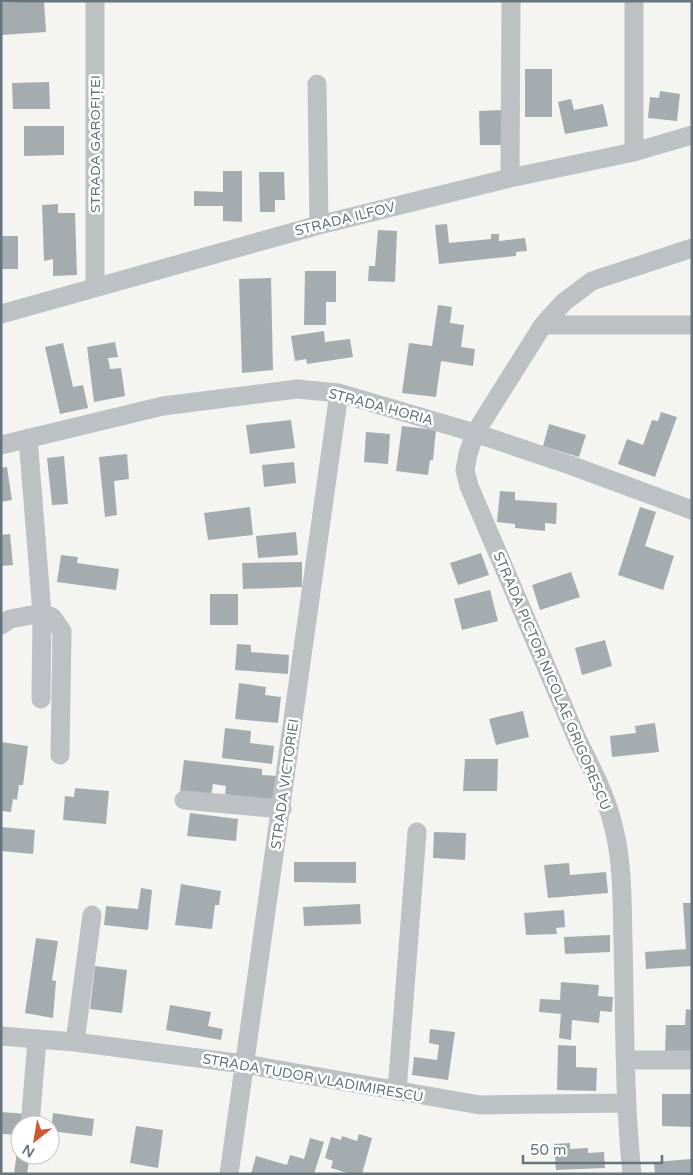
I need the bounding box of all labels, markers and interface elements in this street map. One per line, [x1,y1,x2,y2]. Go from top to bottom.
street label: STRADA GAROFIȚEI [87,75,104,213]
street label: STRADA ILFOV [293,198,397,240]
street label: STRADA HORIA [327,385,435,429]
street label: STRADA PICTOR NICOLAE GRIGORESCU [490,549,614,813]
street label: STRADA VICTORIEI [267,718,303,850]
street label: STRADA TUDOR VLADIMIRESCU [201,1050,425,1106]
north arrow [10,1115,60,1165]
scale bar [523,1132,662,1164]
text: N [19,1141,38,1161]
text: 50 m [530,1141,567,1159]

